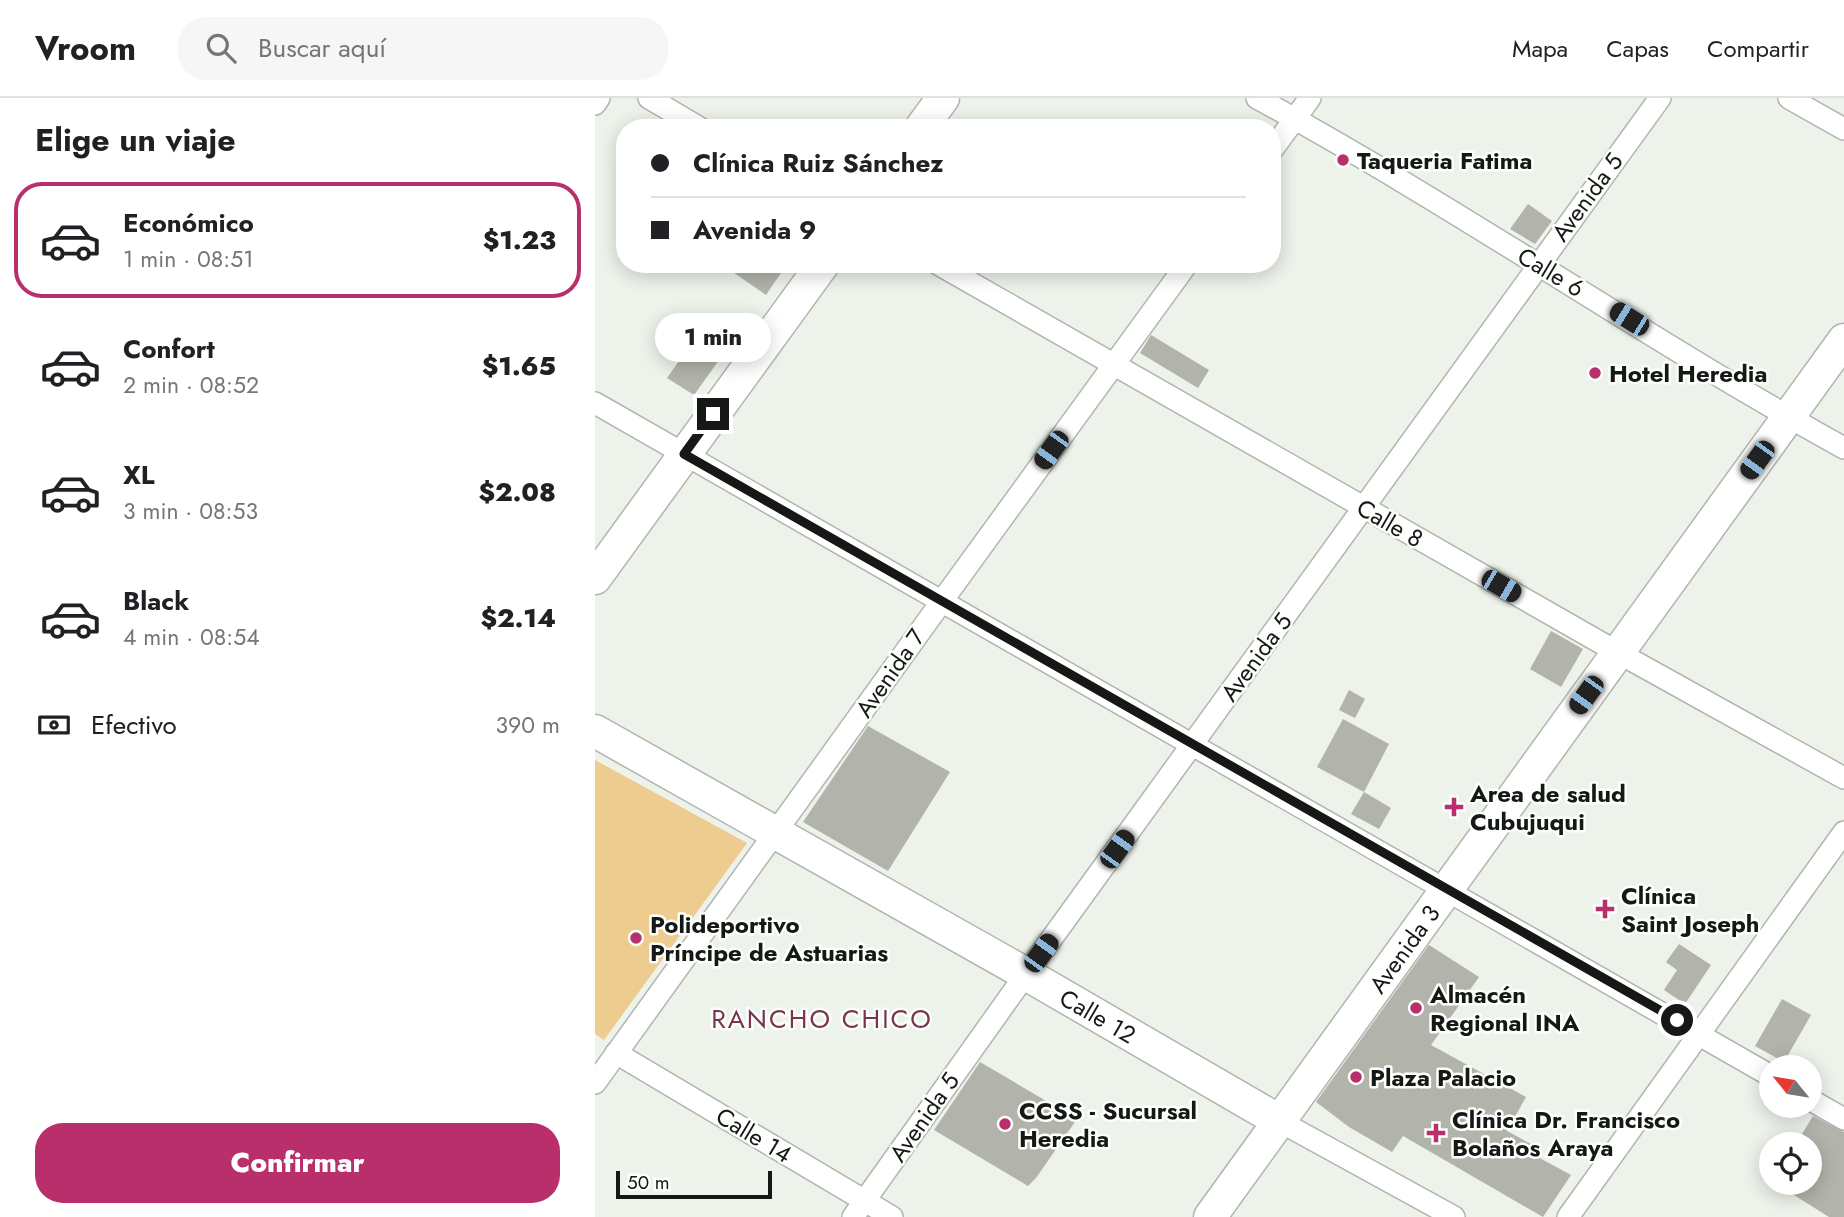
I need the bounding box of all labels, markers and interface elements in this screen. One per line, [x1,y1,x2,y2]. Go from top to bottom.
search box [178,17,668,80]
text: Vroom [35,25,136,72]
icon: search [202,29,240,67]
text: Buscar aquí [258,29,386,67]
text: Mapa [1512,31,1568,66]
text: Capas [1606,31,1669,66]
text: Compartir [1707,31,1809,66]
text: Elige un viaje [35,117,236,163]
place label: Taqueria Fatima [1357,143,1532,178]
text: Clínica Ruiz Sánchez [693,144,944,182]
street label: Avenida 5 [1543,145,1631,249]
marker: Taqueria Fatima [1335,152,1351,168]
text: Económico [123,204,254,242]
icon: car [39,209,102,272]
text: Avenida 9 [693,211,816,249]
text: $1.23 [483,221,556,259]
street label: Calle 6 [1511,238,1591,306]
text: 1 min · 08:51 [123,242,254,276]
car [1606,299,1653,339]
callout: 1 min [655,313,771,362]
text: 1 min [684,320,742,354]
text: Confort [123,330,215,368]
icon: car [39,335,102,398]
text: $1.65 [482,347,556,385]
place label: Hotel Heredia [1609,356,1767,391]
marker: Hotel Heredia [1587,365,1603,381]
text: 2 min · 08:52 [123,368,259,402]
route end [697,398,729,430]
car [1031,427,1072,473]
car [1737,437,1778,483]
text: XL [123,456,155,494]
icon: car [39,461,102,524]
text: $2.08 [479,473,556,511]
street label: Calle 8 [1350,490,1430,556]
text: 3 min · 08:53 [123,494,258,528]
car [1478,566,1525,606]
text: Black [123,582,189,620]
icon: car [39,587,102,650]
text: $2.14 [480,599,556,637]
street label: Avenida 5 [1212,605,1300,709]
text: 4 min · 08:54 [123,620,260,654]
street label: Avenida 7 [847,621,934,724]
car [1566,672,1607,718]
icon: cash [35,706,73,744]
text: Efectivo [91,706,177,744]
text: 390 m [496,708,560,742]
place label: Area de salud Cubujuqui [1469,776,1626,839]
marker: Area de salud Cubujuqui [1444,797,1464,817]
car [1097,826,1138,872]
place label: Clínica Saint Joseph [1621,878,1759,941]
street label: Avenida 3 [1360,897,1448,1000]
marker: Clínica Saint Joseph [1595,899,1615,919]
place label: Polideportivo Príncipe de Astuarias [650,907,888,970]
marker: Polideportivo Príncipe de Astuarias [628,930,644,946]
car [1021,930,1062,976]
place label: Almacén Regional INA [1429,977,1580,1040]
street label: Calle 12 [1053,980,1143,1052]
district label: RANCHO CHICO [711,1000,933,1038]
marker: Almacén Regional INA [1408,1000,1424,1016]
route start [1661,1004,1693,1036]
north arrow [1759,1055,1822,1118]
map controls [1759,1055,1822,1195]
place label: Plaza Palacio [1370,1060,1516,1095]
street label: Avenida 5 [880,1065,968,1169]
marker: Plaza Palacio [1348,1069,1364,1085]
place label: CCSS - Sucursal Heredia [1019,1093,1197,1156]
street label: Calle 14 [709,1099,799,1171]
place label: Clínica Dr. Francisco Bolaños Araya [1452,1102,1680,1165]
marker: CCSS - Sucursal Heredia [997,1116,1013,1132]
button: Confirmar [35,1123,560,1203]
marker: Clínica Dr. Francisco Bolaños Araya [1426,1123,1446,1143]
button: locate [1759,1132,1822,1195]
scale bar [616,1168,772,1200]
text: 50 m [627,1169,670,1196]

